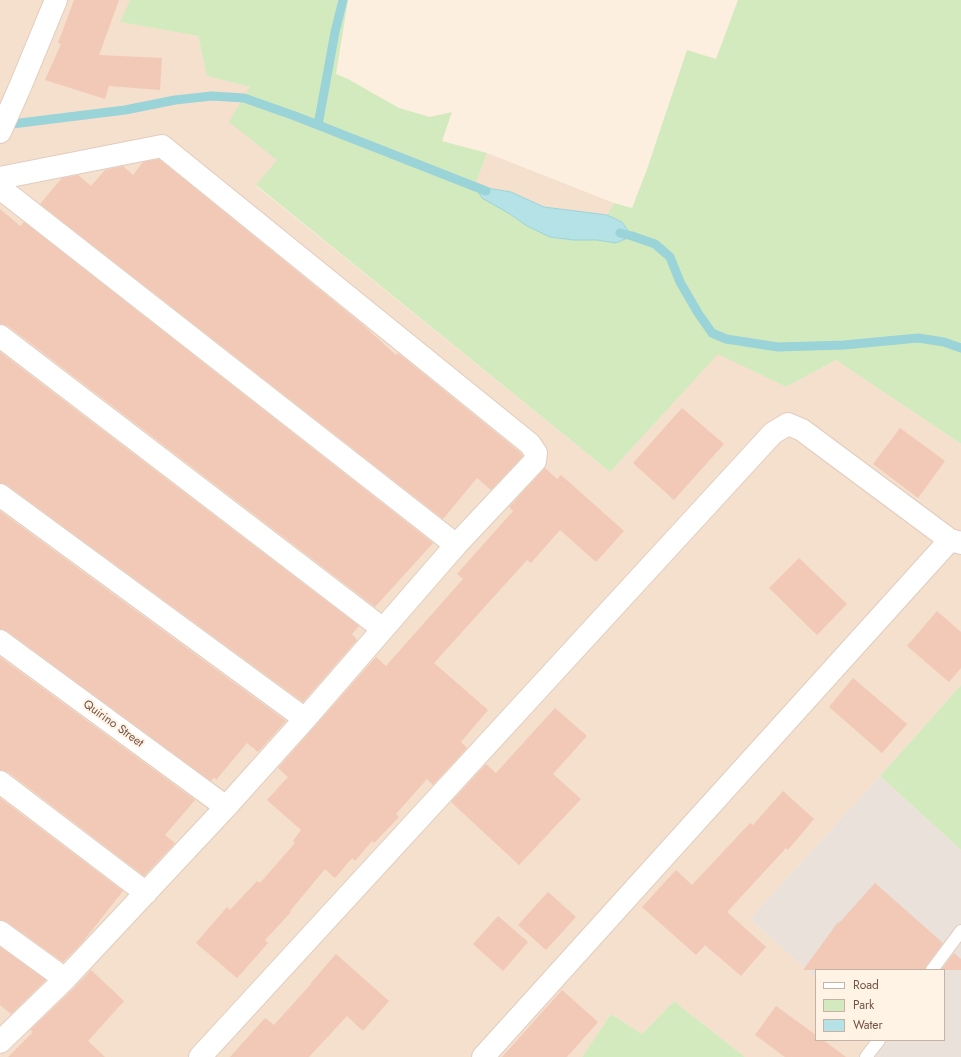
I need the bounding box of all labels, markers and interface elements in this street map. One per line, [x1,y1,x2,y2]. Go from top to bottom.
street label: Quirino Street [80,697,146,751]
legend [815,969,945,1041]
text: Road [853,976,879,994]
text: Park [853,996,874,1014]
text: Water [853,1016,883,1034]

